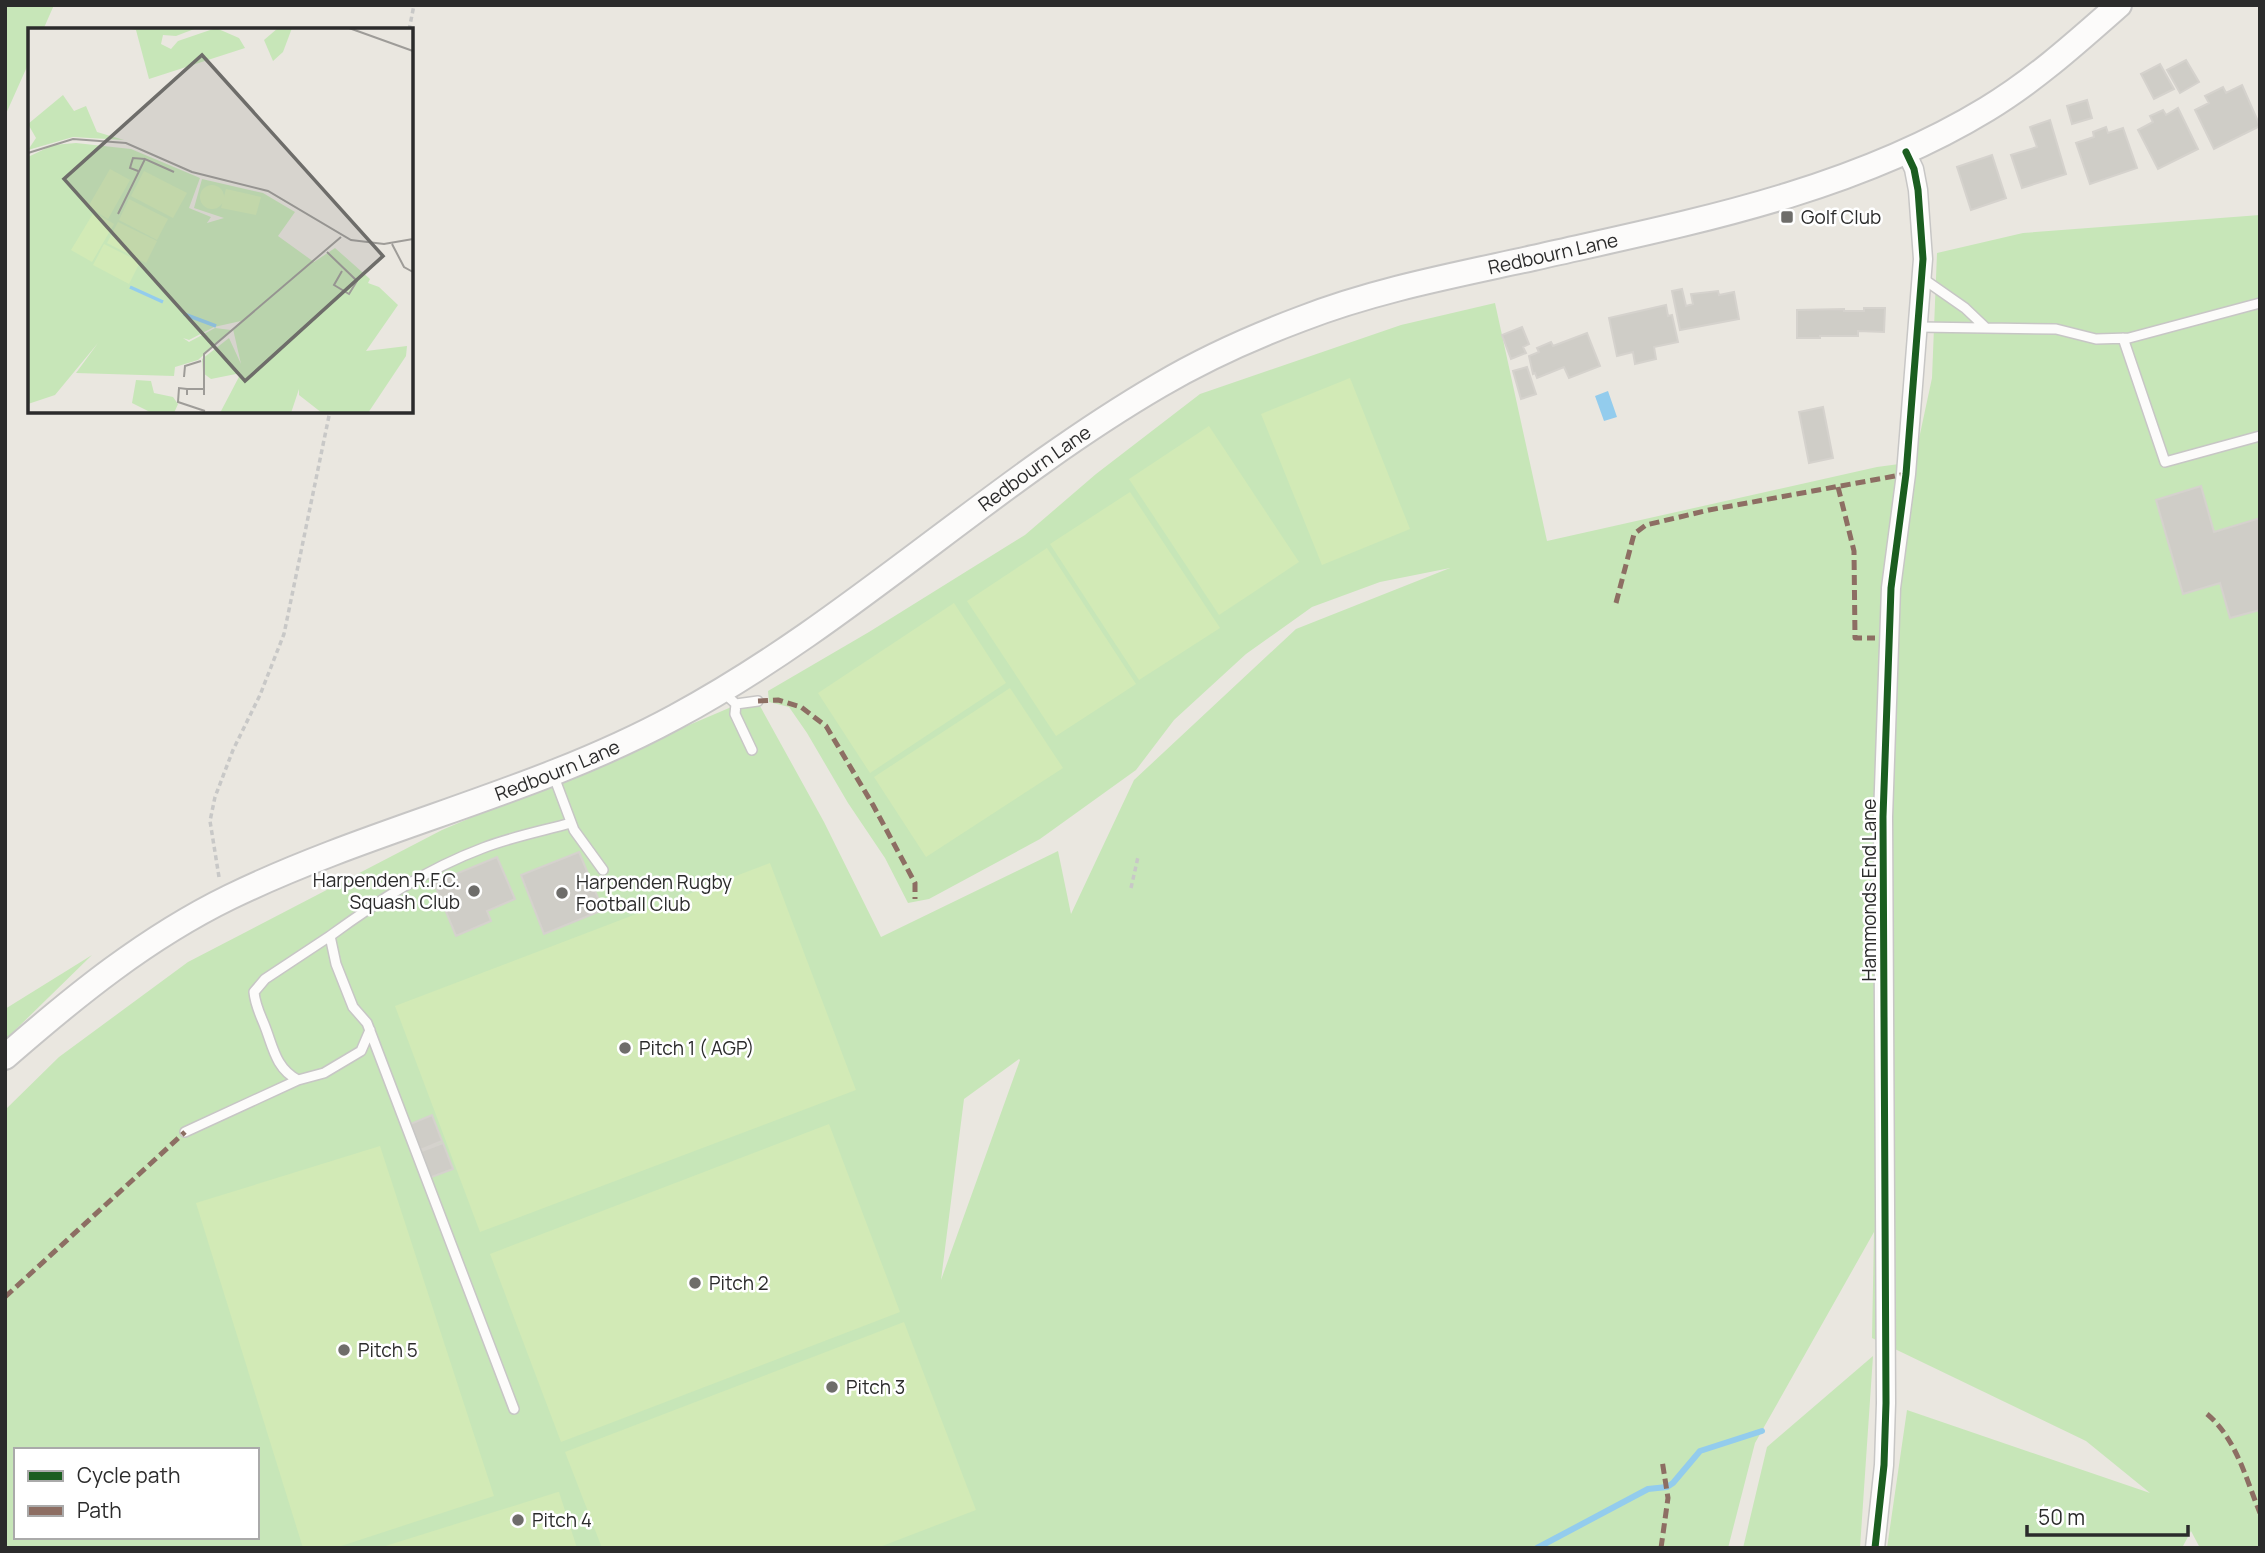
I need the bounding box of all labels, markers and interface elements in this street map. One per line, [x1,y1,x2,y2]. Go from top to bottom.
inset map [28,28,413,413]
place label: Golf Club [1801,204,1881,230]
marker: Golf Club [1779,209,1795,225]
street label: Redbourn Lane [1485,226,1620,280]
street label: Redbourn Lane [973,419,1096,517]
street label: Redbourn Lane [491,733,624,807]
street label: Hammonds End Lane [1856,799,1882,981]
place label: Harpenden R.F.C. Squash Club [313,867,460,915]
place label: Harpenden Rugby Football Club [576,869,732,917]
marker: Harpenden R.F.C. Squash Club [466,883,482,899]
marker: Harpenden Rugby Football Club [554,885,570,901]
place label: Pitch 1 ( AGP) [639,1035,754,1061]
marker: Pitch 1 ( AGP) [617,1040,633,1056]
place label: Pitch 2 [709,1270,769,1296]
marker: Pitch 2 [687,1275,703,1291]
place label: Pitch 5 [358,1337,418,1363]
marker: Pitch 5 [336,1342,352,1358]
place label: Pitch 3 [846,1374,905,1400]
marker: Pitch 3 [824,1379,840,1395]
legend [14,1448,259,1539]
text: Cycle path [77,1461,180,1489]
scale bar [2027,1494,2188,1538]
text: Path [77,1496,122,1524]
text: 50 m [2038,1503,2085,1531]
place label: Pitch 4 [532,1507,592,1533]
marker: Pitch 4 [510,1512,526,1528]

